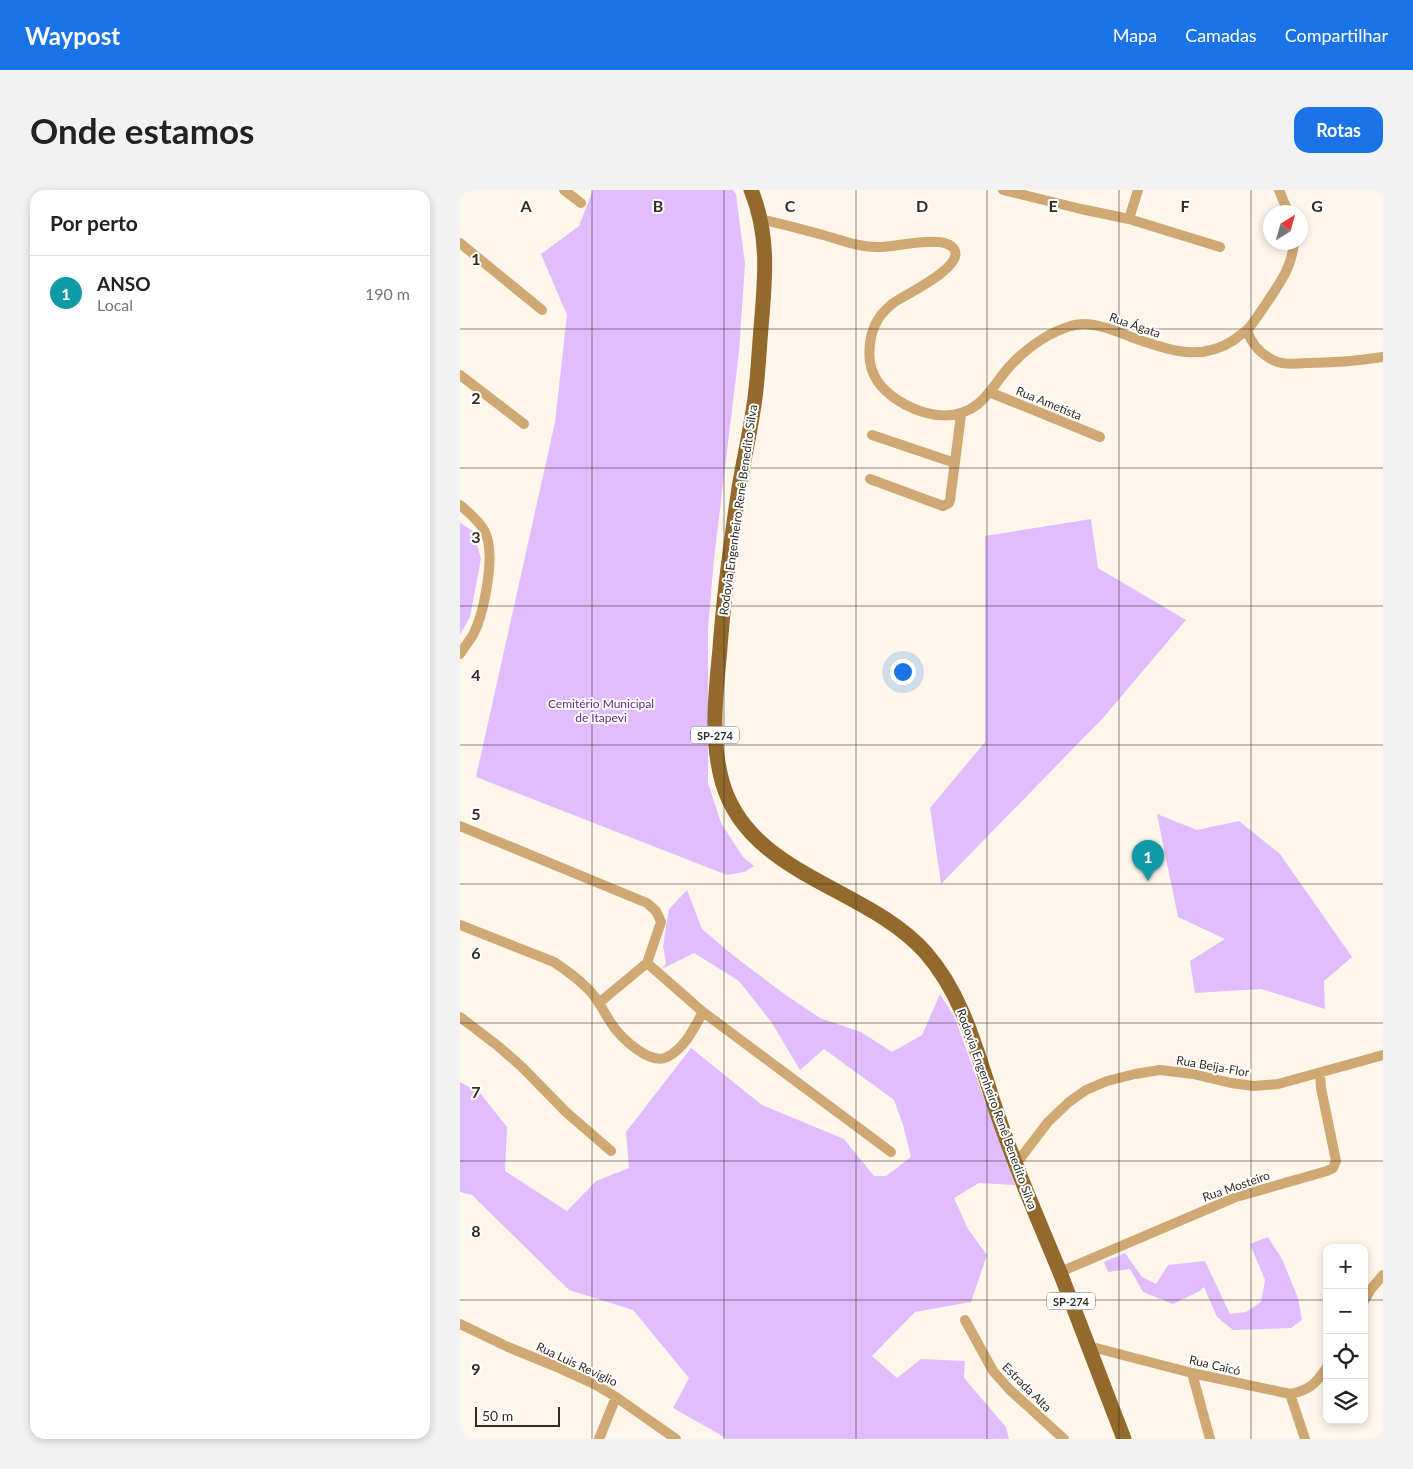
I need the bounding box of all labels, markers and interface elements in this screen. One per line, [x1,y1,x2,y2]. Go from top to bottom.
text: Waypost [25,21,120,50]
text: Mapa [1113,24,1157,46]
text: Camadas [1185,24,1257,46]
text: Compartilhar [1285,24,1388,46]
button: Rotas [1294,107,1383,153]
text: Onde estamos [30,109,254,151]
text: A [519,196,532,215]
text: B [653,196,663,215]
text: C [785,196,796,215]
text: D [916,196,928,215]
text: E [1048,196,1058,215]
text: F [1180,196,1190,215]
text: G [1311,196,1323,215]
north arrow [1263,205,1308,250]
text: Por perto [50,210,138,235]
text: 1 [471,249,481,268]
text: ANSO [97,272,151,295]
text: 1 [61,284,71,303]
text: 190 m [365,284,410,303]
text: Local [97,295,133,314]
street label: Rua Ágata [1107,309,1163,341]
street label: Rua Ametista [1014,383,1084,423]
text: 2 [471,388,481,407]
street label: Rodovia Engenheiro Renê Benedito Silva [716,404,760,616]
text: 3 [471,527,481,546]
your location [890,659,916,685]
text: 4 [471,665,481,684]
park label: Cemitério Municipal de Itapevi [548,696,654,725]
road number: SP-274 [691,726,739,744]
text: 5 [471,804,481,823]
pin: 1 [1132,840,1164,881]
text: 6 [471,943,481,962]
street label: Rodovia Engenheiro Renê Benedito Silva [954,1007,1040,1211]
street label: Rua Beija-Flor [1175,1052,1251,1080]
text: 7 [471,1082,481,1101]
street label: Rua Mosteiro [1200,1167,1272,1205]
text: 8 [471,1221,481,1240]
map controls [1323,1244,1368,1424]
button: + [1323,1244,1368,1289]
button: − [1323,1289,1368,1334]
road number: SP-274 [1047,1292,1095,1310]
button: locate [1323,1334,1368,1379]
street label: Rua Luis Reviglio [534,1339,620,1389]
street label: Rua Caicó [1188,1352,1242,1378]
text: 9 [471,1359,481,1378]
street label: Estrada Alta [999,1359,1055,1415]
button: layers [1323,1379,1368,1424]
scale bar [475,1404,560,1427]
text: 50 m [482,1407,513,1424]

